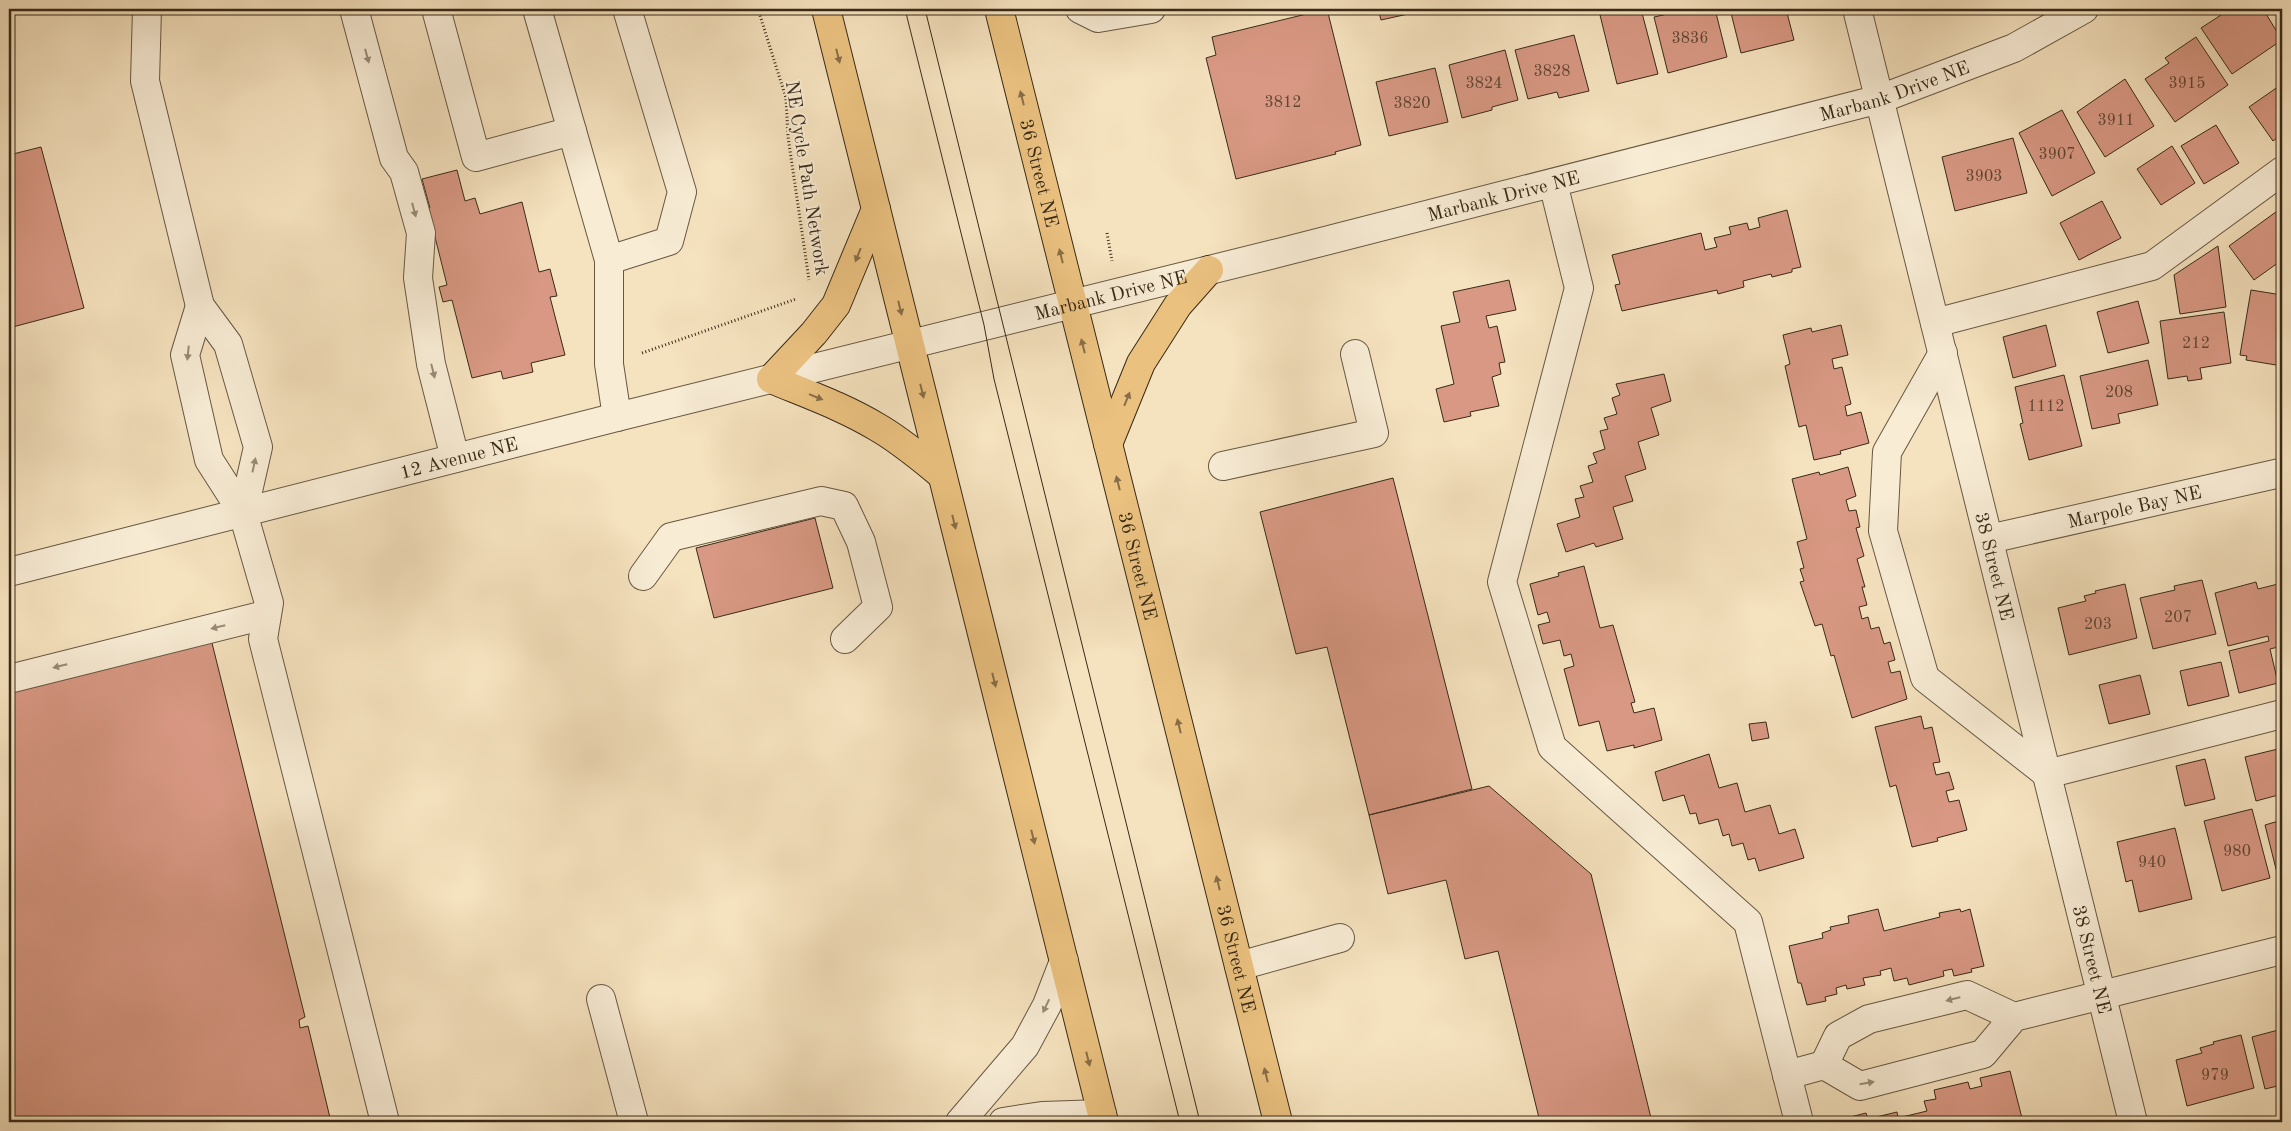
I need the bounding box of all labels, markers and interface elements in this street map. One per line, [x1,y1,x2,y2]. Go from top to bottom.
house number: 3836 [1671,31,1709,47]
one-way arrow [363,48,371,63]
one-way arrow [834,49,842,64]
street label: Marbank Drive NE [1818,59,1972,126]
house number: 3828 [1533,64,1571,80]
house number: 3824 [1465,76,1503,92]
house number: 3915 [2168,76,2206,92]
street label: NE Cycle Path Network [781,80,830,277]
one-way arrow [1017,91,1025,106]
house number: 3812 [1264,95,1302,111]
house number: 3820 [1393,96,1431,112]
house number: 3911 [2097,113,2135,129]
street label: 36 Street NE [1015,117,1060,230]
house number: 3907 [2038,147,2076,163]
street label: Marbank Drive NE [1426,169,1582,226]
house number: 3903 [1965,169,2003,185]
one-way arrow [411,203,419,218]
one-way arrow [854,248,862,263]
one-way arrow [1057,248,1065,263]
street label: Marbank Drive NE [1033,269,1189,325]
one-way arrow [897,300,905,315]
house number: 212 [2182,336,2210,352]
one-way arrow [1079,338,1087,353]
one-way arrow [184,345,192,361]
one-way arrow [429,363,437,378]
one-way arrow [918,384,926,399]
house number: 208 [2105,385,2133,401]
one-way arrow [1123,392,1131,406]
one-way arrow [809,394,823,402]
house number: 1112 [2027,399,2065,415]
street label: 12 Avenue NE [398,436,520,484]
one-way arrow [250,458,258,473]
one-way arrow [1114,476,1122,491]
street label: Marpole Bay NE [2066,484,2204,533]
street label: 36 Street NE [1113,510,1159,622]
street label: 38 Street NE [1970,511,2015,623]
one-way arrow [950,514,958,529]
house number: 207 [2164,610,2192,626]
house number: 203 [2084,617,2112,633]
one-way arrow [210,623,225,631]
one-way arrow [53,662,68,670]
one-way arrow [990,672,998,687]
one-way arrow [1175,718,1183,733]
one-way arrow [1029,830,1037,845]
house number: 980 [2223,844,2251,860]
house number: 940 [2138,855,2166,871]
one-way arrow [1214,876,1222,891]
street label: 36 Street NE [1212,903,1257,1015]
street label: 38 Street NE [2068,904,2113,1016]
one-way arrow [1946,995,1961,1003]
one-way arrow [1041,999,1049,1013]
one-way arrow [1085,1052,1093,1067]
one-way arrow [1262,1067,1270,1082]
house number: 979 [2201,1068,2229,1084]
one-way arrow [1859,1079,1875,1087]

